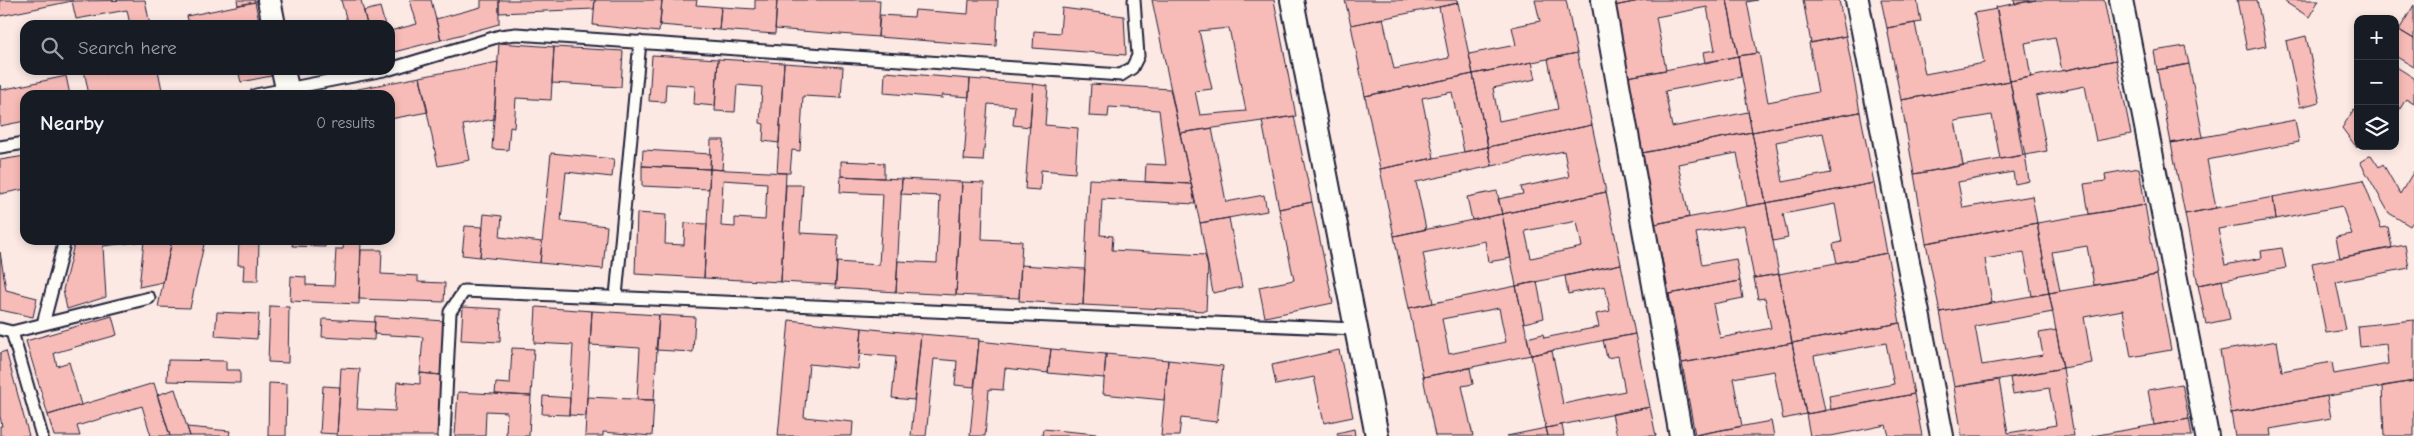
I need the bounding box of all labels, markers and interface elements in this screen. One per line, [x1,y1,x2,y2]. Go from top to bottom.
map controls [2354,15,2399,150]
button: + [2354,15,2399,60]
search box [20,20,395,75]
icon: search [38,34,66,62]
text: Search here [78,37,177,59]
button: − [2354,60,2399,105]
button: layers [2354,105,2399,150]
text: Nearby [40,111,104,135]
text: 0 results [316,114,375,132]

